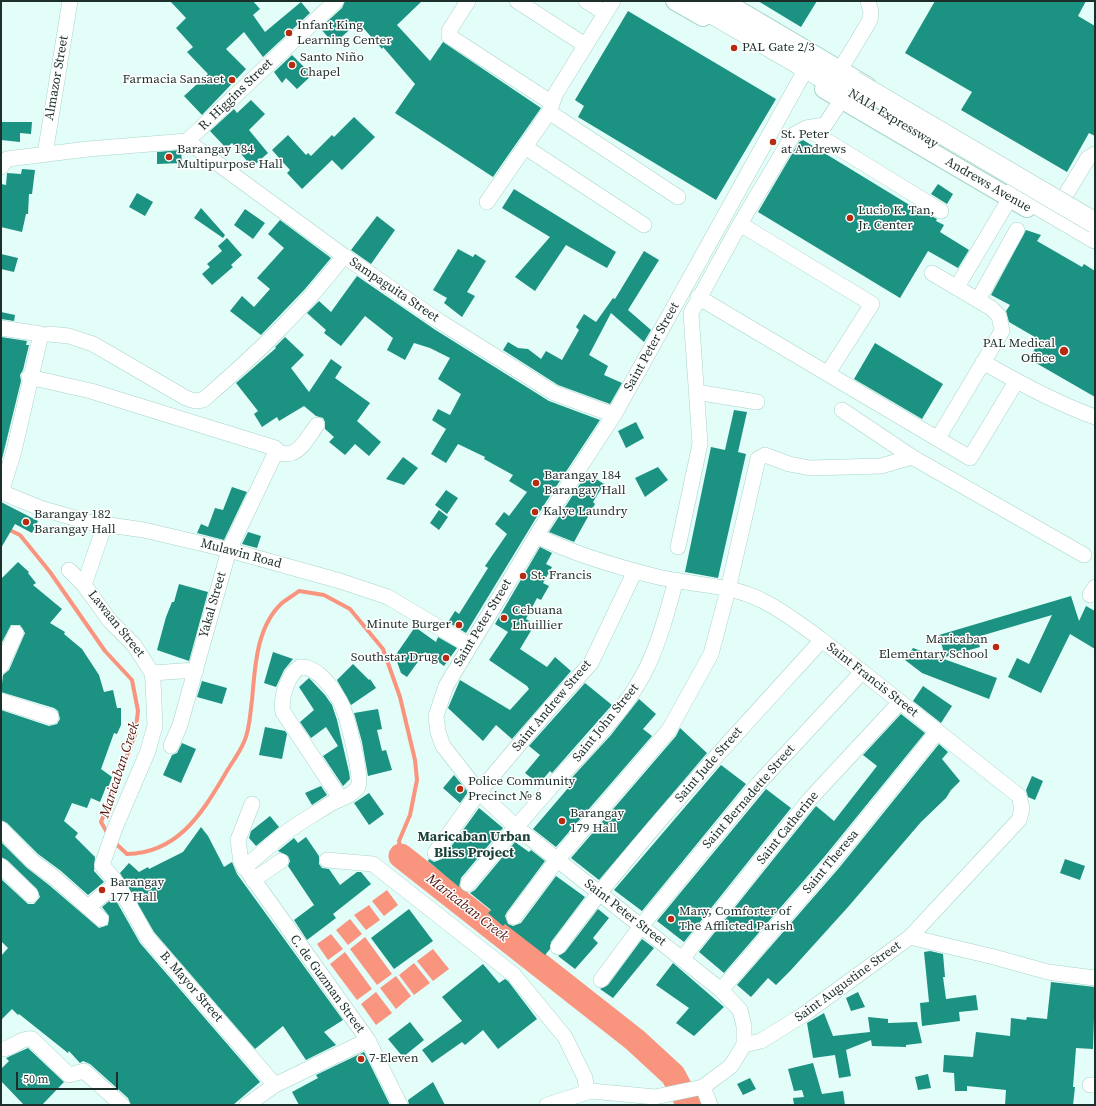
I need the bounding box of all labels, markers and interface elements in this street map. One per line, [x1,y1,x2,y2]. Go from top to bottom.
place label: Infant King Learning Center [297,18,392,49]
marker: Infant King Learning Center [284,28,294,38]
street label: Almazor Street [42,34,72,122]
place label: PAL Gate 2/3 [742,40,815,56]
marker: PAL Gate 2/3 [729,43,739,53]
place label: Santo Niño Chapel [300,50,364,81]
street label: R. Higgins Street [196,56,276,134]
marker: Santo Niño Chapel [287,60,297,70]
place label: Farmacia Sansaet [123,72,224,88]
marker: Farmacia Sansaet [227,75,237,85]
street label: NAIA Expressway [845,86,941,152]
place label: St. Peter at Andrews [781,127,846,158]
marker: St. Peter at Andrews [768,137,778,147]
place label: Barangay 184 Multipurpose Hall [177,142,283,173]
marker: Barangay 184 Multipurpose Hall [164,152,174,162]
street label: Andrews Avenue [942,154,1034,216]
place label: Lucio K. Tan, Jr. Center [858,203,935,234]
marker: Lucio K. Tan, Jr. Center [845,213,855,223]
street label: Sampaguita Street [346,254,442,326]
street label: Saint Peter Street [621,300,683,394]
place label: PAL Medical Office [983,336,1055,367]
marker: PAL Medical Office [1058,345,1070,357]
place label: Barangay 184 Barangay Hall [544,468,626,499]
marker: Barangay 184 Barangay Hall [531,478,541,488]
place label: Kalye Laundry [543,504,627,520]
place label: Barangay 182 Barangay Hall [34,507,116,538]
marker: Kalye Laundry [530,507,540,517]
marker: Barangay 182 Barangay Hall [21,517,31,527]
street label: Mulawin Road [199,536,283,572]
place label: St. Francis [531,568,592,584]
street label: Yakal Street [196,570,230,640]
marker: St. Francis [518,571,528,581]
street label: Saint Peter Street [451,576,515,670]
street label: Lawaan Street [84,587,148,661]
place label: Cebuana Lhuillier [512,603,563,634]
marker: Cebuana Lhuillier [499,613,509,623]
place label: Minute Burger [367,617,451,633]
marker: Minute Burger [454,620,464,630]
place label: Maricaban Elementary School [879,632,988,663]
street label: Saint Francis Street [823,639,921,721]
marker: Maricaban Elementary School [991,642,1001,652]
place label: Southstar Drug [351,650,438,666]
marker: Southstar Drug [441,653,451,663]
street label: Saint Andrew Street [509,657,595,755]
street label: Saint John Street [570,681,642,765]
water label: Maricaban Creek [97,720,143,820]
street label: Saint Jude Street [672,724,746,806]
street label: Saint Bernadette Street [700,742,798,852]
place label: Police Community Precinct № 8 [468,774,575,805]
marker: Police Community Precinct № 8 [455,784,465,794]
street label: Saint Catherine [754,788,822,868]
place label: Barangay 179 Hall [570,806,624,837]
marker: Barangay 179 Hall [557,816,567,826]
street label: Saint Theresa [800,827,862,897]
district label: Maricaban Urban Bliss Project [417,829,531,862]
water label: Maricaban Creek [423,871,511,945]
place label: Barangay 177 Hall [110,875,164,906]
street label: Saint Peter Street [581,876,669,950]
marker: Barangay 177 Hall [97,885,107,895]
place label: Mary, Comforter of The Afflicted Parish [679,904,793,935]
marker: Mary, Comforter of The Afflicted Parish [666,914,676,924]
street label: C. de Guzman Street [286,932,368,1036]
street label: Saint Augustine Street [792,938,904,1026]
street label: B. Mayor Street [156,949,226,1025]
place label: 7-Eleven [369,1051,419,1067]
marker: 7-Eleven [356,1054,366,1064]
scale bar [18,1064,120,1090]
text: 50 m [23,1071,49,1087]

